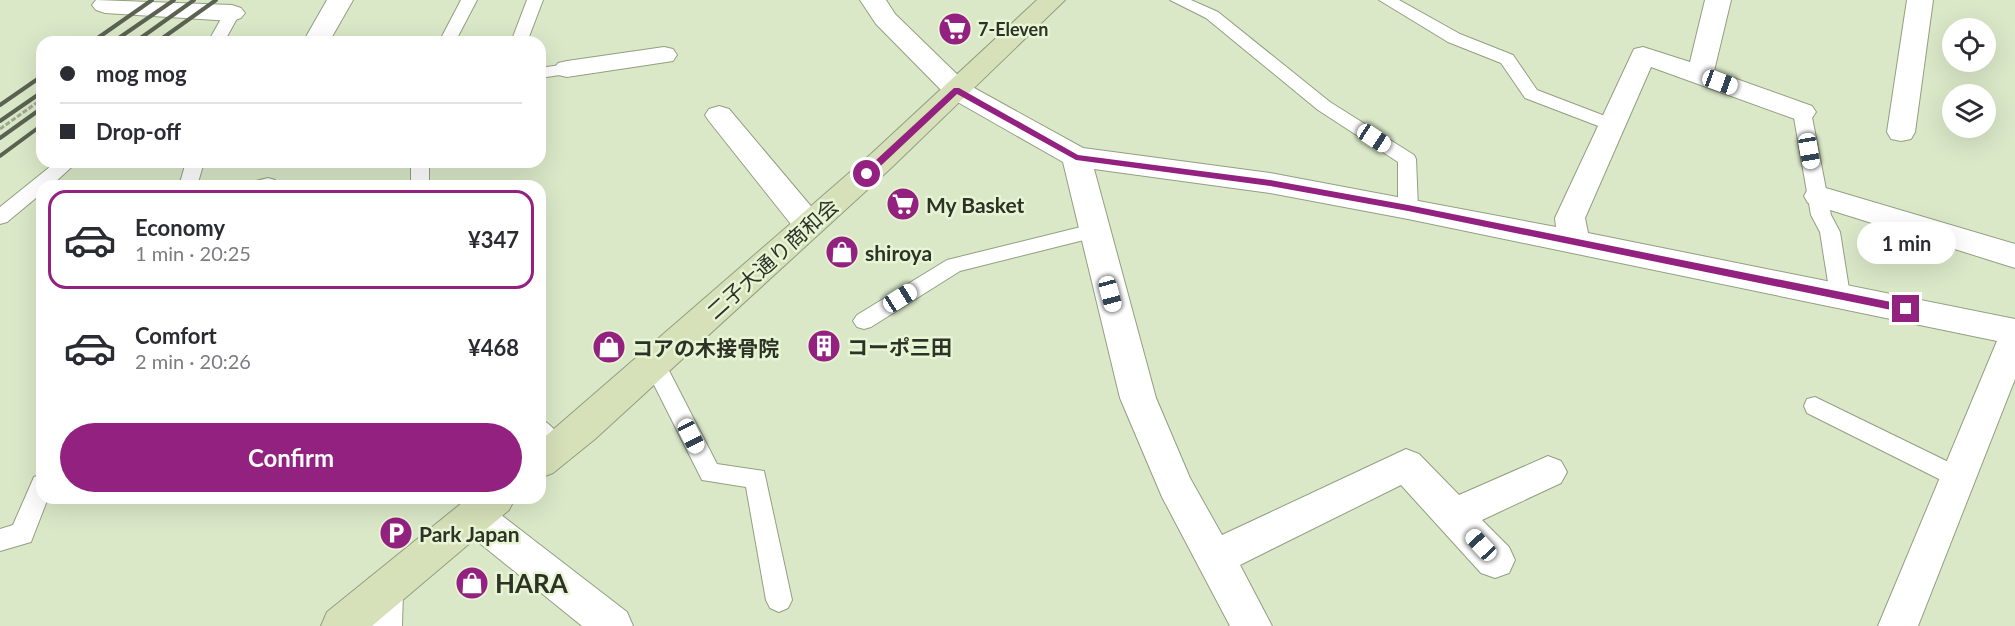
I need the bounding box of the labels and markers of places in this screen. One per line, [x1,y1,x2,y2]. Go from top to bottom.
supermarket icon: 7-Eleven [937,11,973,47]
place label: 7-Eleven [978,18,1048,40]
supermarket icon: My Basket [885,186,921,222]
place label: My Basket [926,192,1025,217]
shop icon: shiroya [824,234,860,270]
place label: shiroya [865,240,932,265]
building icon: コーポ三田 [806,328,842,364]
shop icon: コアの木接骨院 [591,329,627,365]
place label: コーポ三田 [847,334,952,359]
place label: コアの木接骨院 [632,335,779,360]
parking icon: Park Japan [378,515,414,551]
place label: Park Japan [419,521,520,546]
shop icon: HARA [454,565,490,601]
place label: HARA [495,567,569,599]

